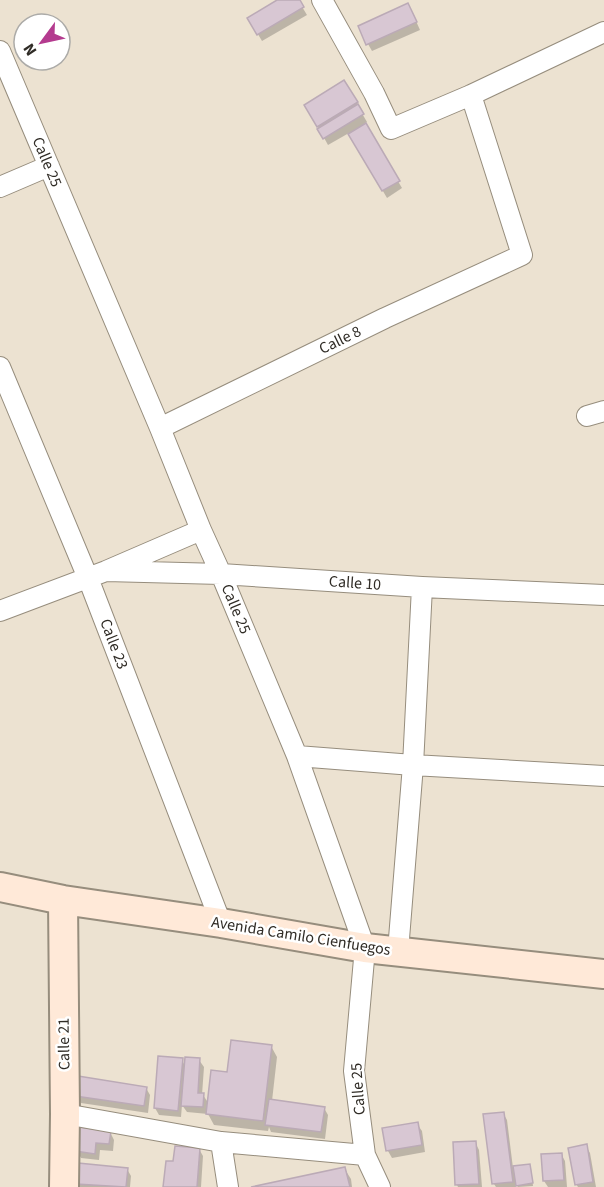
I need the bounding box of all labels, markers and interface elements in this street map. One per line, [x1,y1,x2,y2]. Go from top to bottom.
north arrow [12,12,72,72]
text: N [18,39,42,60]
street label: Calle 25 [27,134,67,190]
street label: Calle 8 [315,320,365,360]
street label: Calle 10 [328,570,382,596]
street label: Calle 25 [216,581,256,637]
street label: Calle 23 [94,616,134,672]
street label: Avenida Camilo Cienfuegos [210,911,392,961]
street label: Calle 21 [53,1018,75,1070]
street label: Calle 25 [345,1062,371,1116]

